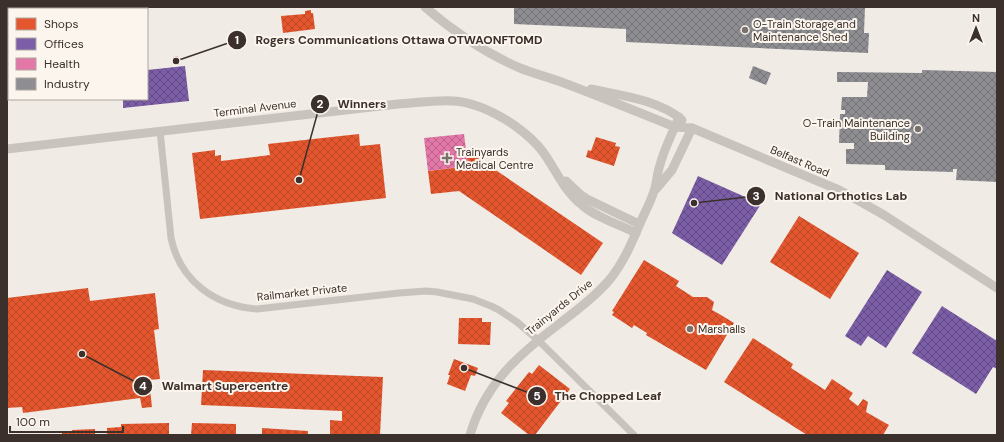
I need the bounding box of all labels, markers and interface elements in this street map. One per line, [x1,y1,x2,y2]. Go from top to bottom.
legend [8,8,148,100]
north arrow [956,8,996,48]
text: N [972,11,980,25]
text: Shops [44,16,79,32]
place label: O-Train Storage and Maintenance Shed [753,17,856,44]
marker: O-Train Storage and Maintenance Shed [740,25,750,35]
callout: Rogers Communications Ottawa OTWAONFT0MD [227,28,550,52]
text: 1 [235,32,239,48]
text: Rogers Communications Ottawa OTWAONFT0MD [256,32,543,48]
text: Offices [44,36,84,52]
text: Health [44,56,80,72]
text: Industry [44,76,90,92]
callout: Winners [310,92,394,116]
street label: Terminal Avenue [213,96,297,120]
text: 2 [317,96,324,112]
text: Winners [338,96,386,112]
place label: O-Train Maintenance Building [803,116,910,143]
marker: O-Train Maintenance Building [913,124,923,134]
street label: Belfast Road [768,142,832,180]
place label: Trainyards Medical Centre [456,145,534,172]
marker: Trainyards Medical Centre [441,152,453,164]
callout: National Orthotics Lab [746,184,915,208]
text: 3 [752,188,760,204]
text: National Orthotics Lab [775,188,907,204]
street label: Trainyards Drive [523,276,595,338]
street label: Railmarket Private [256,280,348,304]
place label: Marshalls [698,322,746,336]
marker: Marshalls [685,324,695,334]
callout: Walmart Supercentre [133,374,296,398]
text: 4 [139,378,147,394]
text: Walmart Supercentre [162,378,288,394]
callout: The Chopped Leaf [527,384,670,408]
text: 5 [533,388,541,404]
text: The Chopped Leaf [555,388,661,404]
scale bar [10,408,123,434]
text: 100 m [16,414,50,430]

